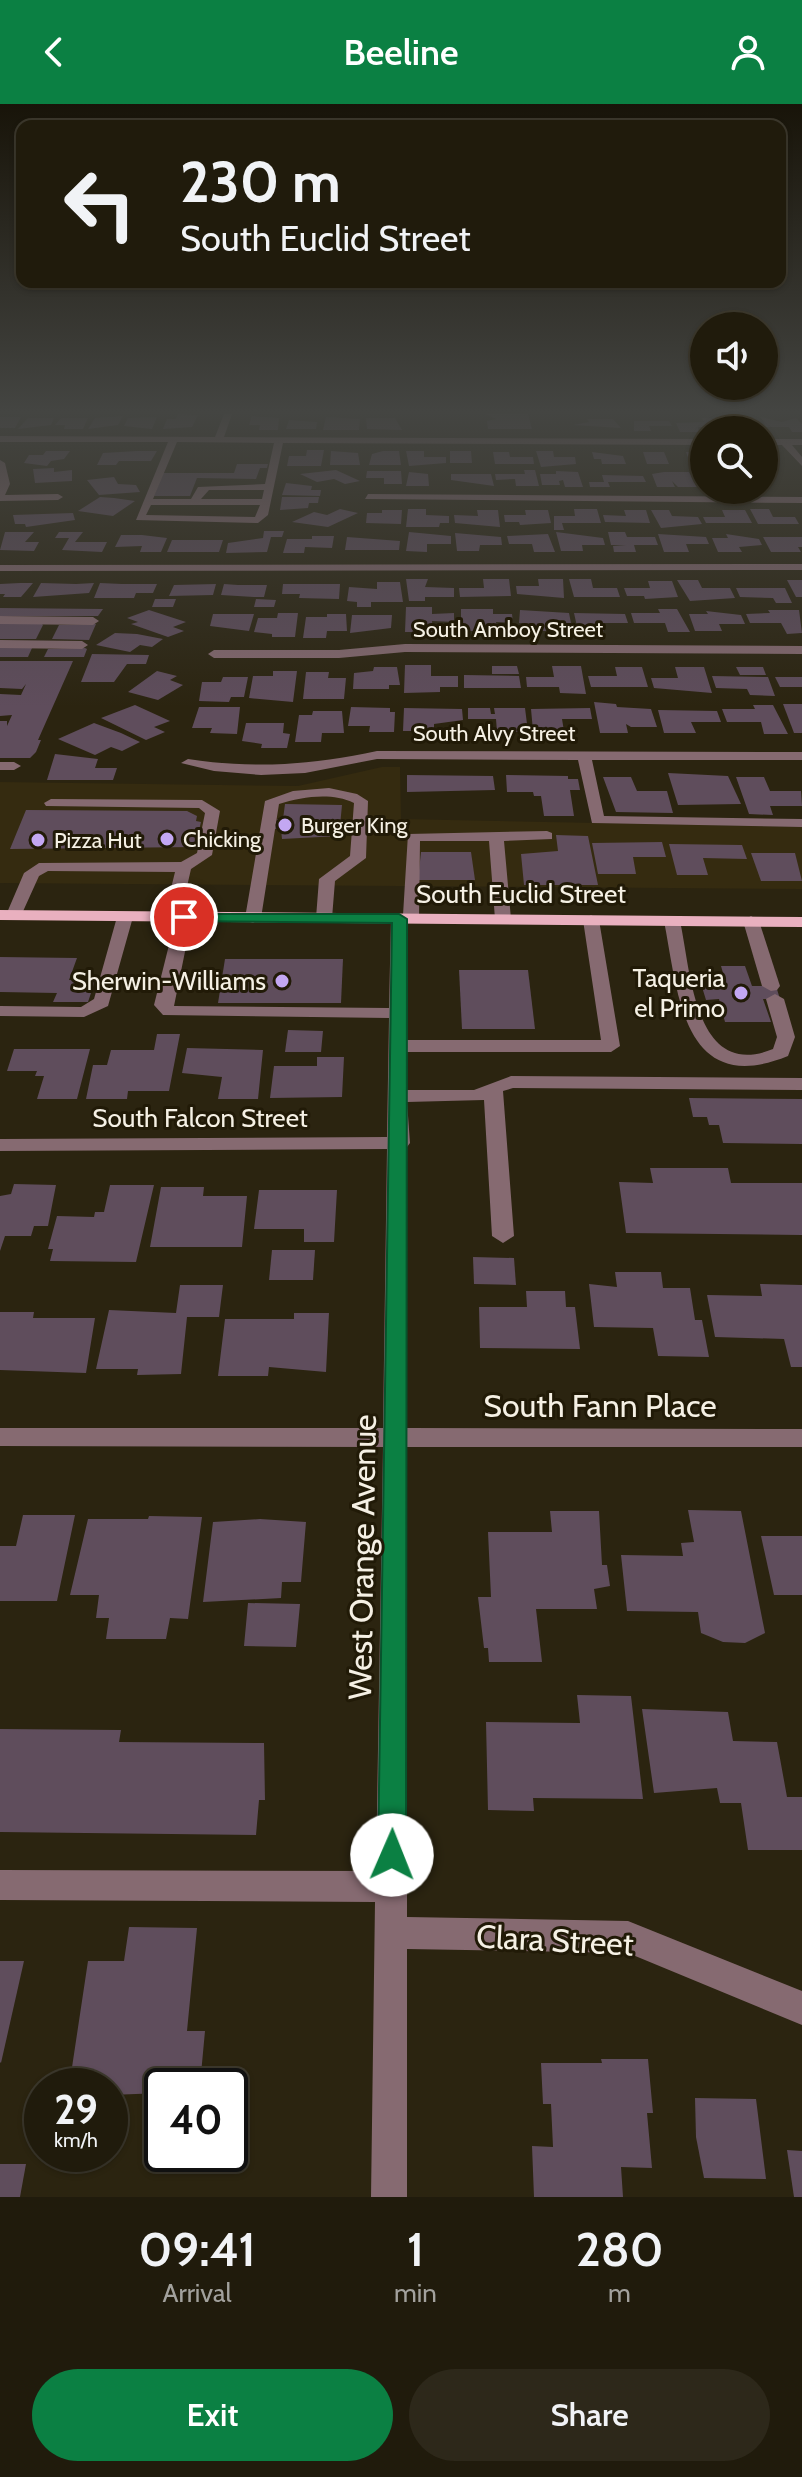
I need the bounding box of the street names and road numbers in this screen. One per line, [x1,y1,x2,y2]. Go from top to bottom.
street label: South Amboy Street [413,616,604,643]
street label: South Alvy Street [413,720,576,747]
street label: South Euclid Street [416,878,626,910]
street label: South Falcon Street [92,1102,308,1134]
street label: South Fann Place [483,1386,717,1425]
street label: West Orange Avenue [340,1414,384,1700]
street label: Clara Street [475,1916,635,1964]

